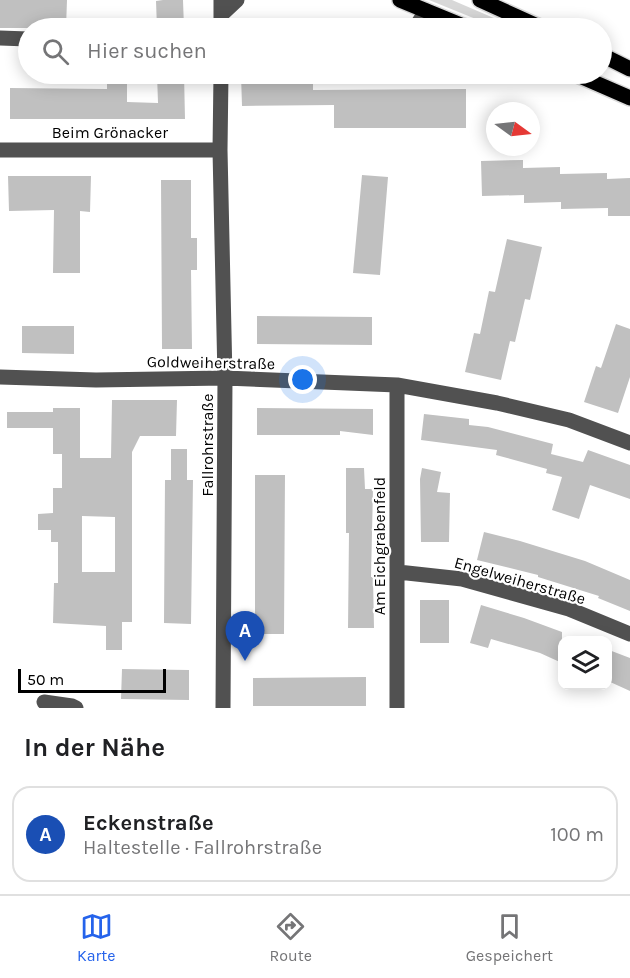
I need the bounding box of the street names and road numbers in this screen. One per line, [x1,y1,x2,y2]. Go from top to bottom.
street label: Beim Grönacker [52,123,168,142]
street label: Goldweiherstraße [147,352,275,373]
street label: Fallrohrstraße [198,394,217,496]
street label: Am Eichgrabenfeld [370,477,389,615]
street label: Engelweiherstraße [452,553,588,608]

